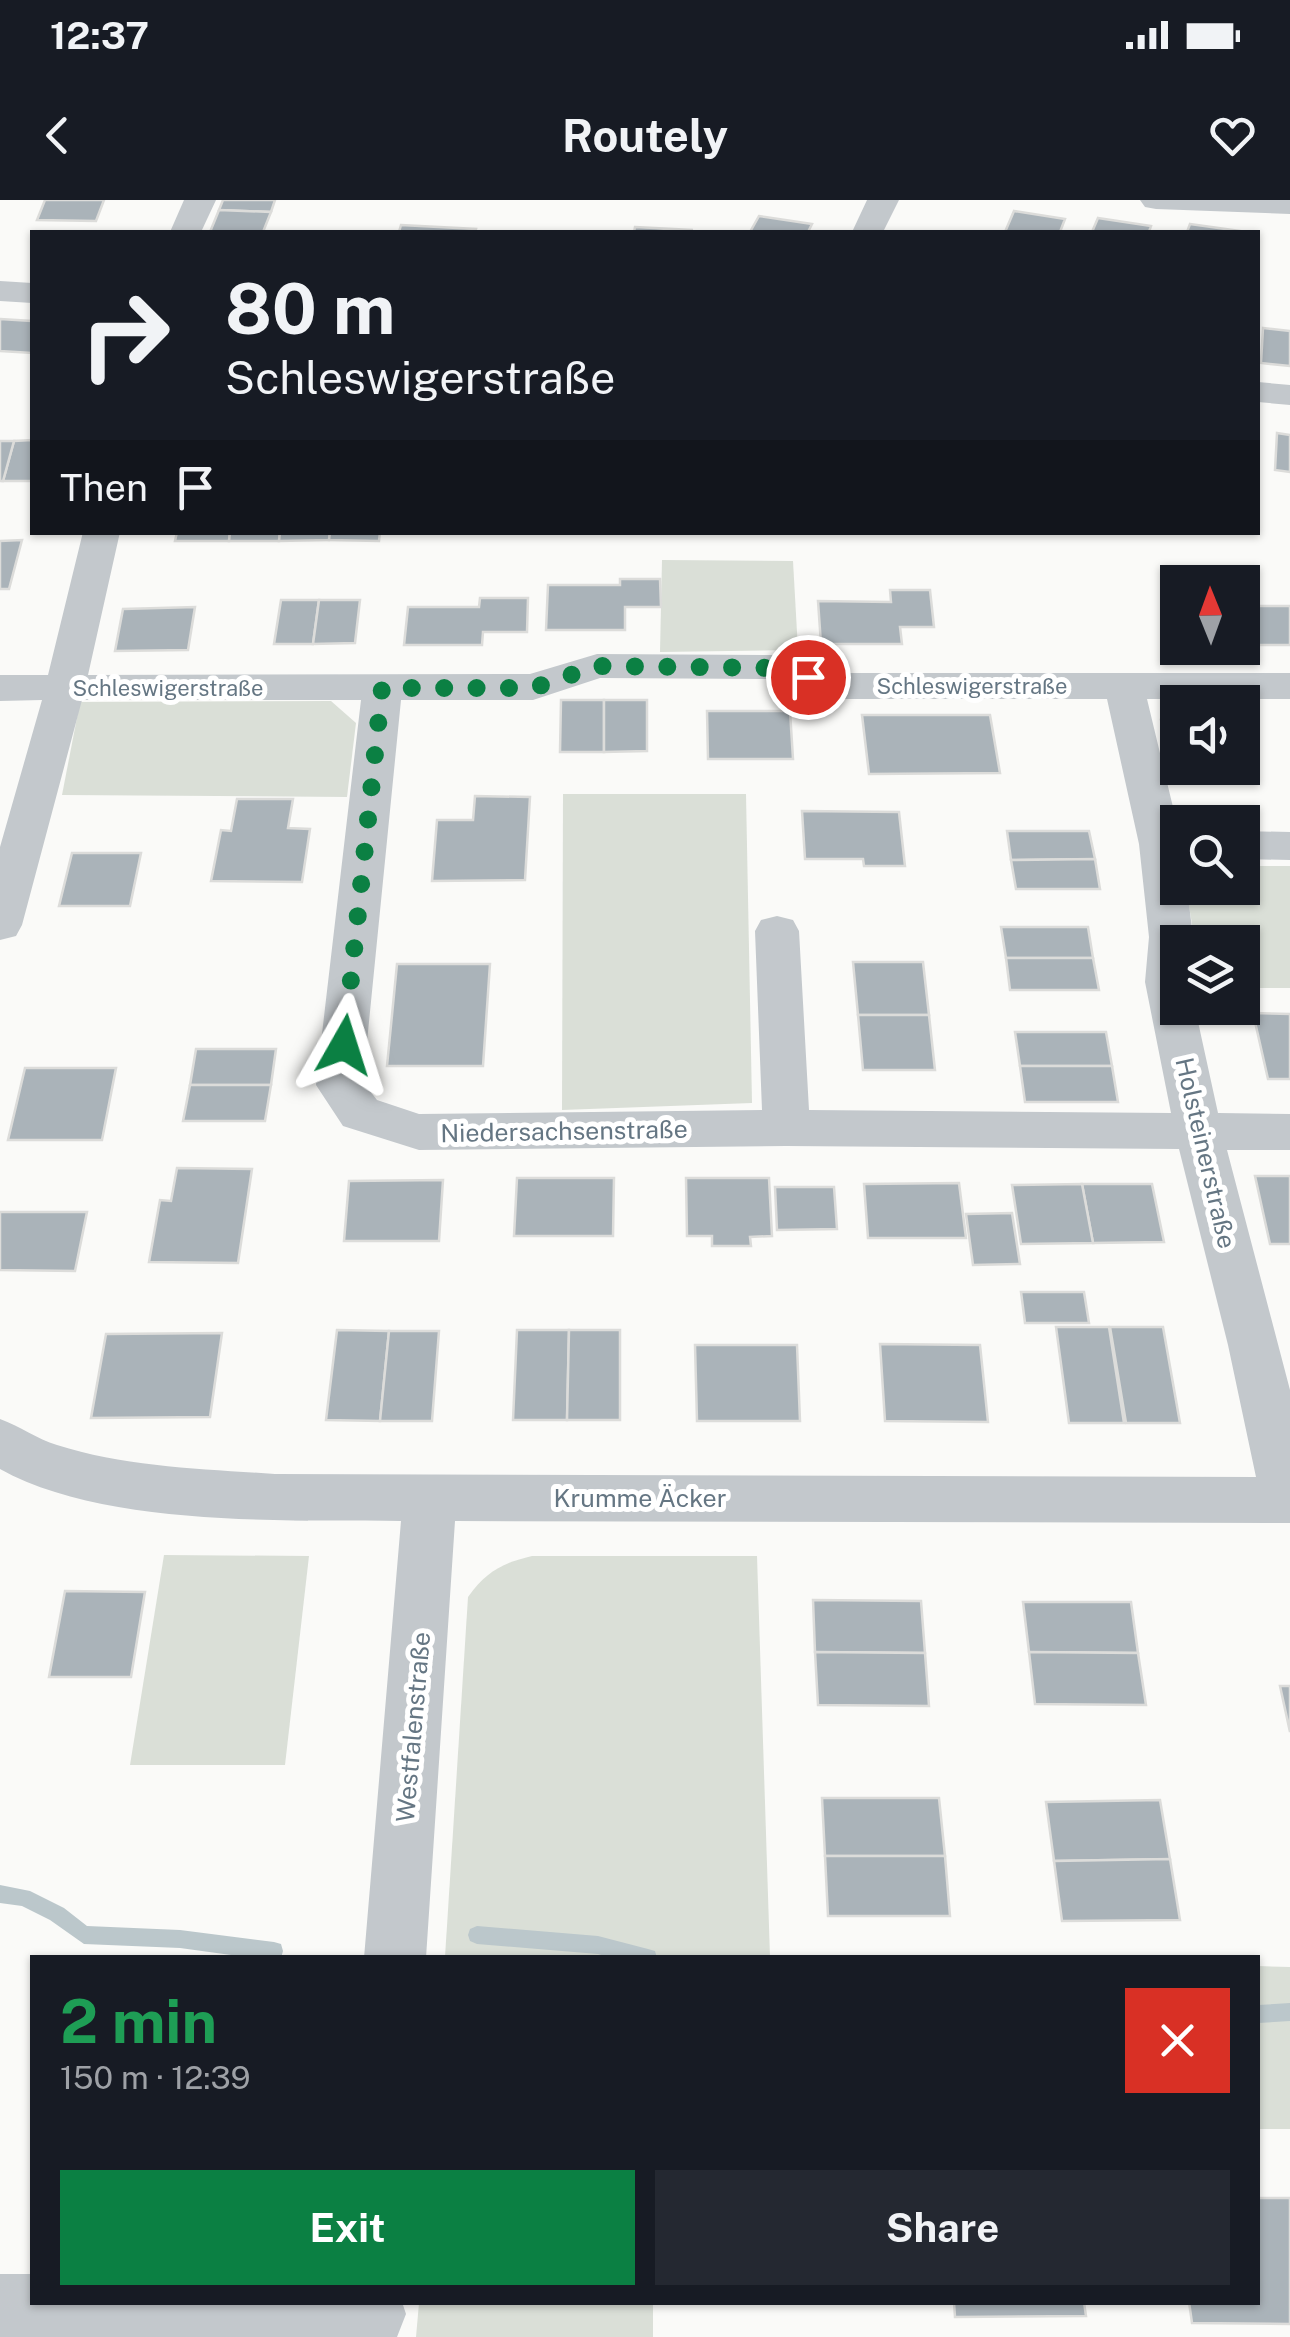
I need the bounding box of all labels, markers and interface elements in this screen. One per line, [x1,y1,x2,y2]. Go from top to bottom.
text: 12:37 [50,13,149,58]
icon: back [30,108,85,163]
icon: heart [1205,108,1260,163]
text: Routely [562,109,728,162]
text: 80 m [225,267,395,350]
icon: right [60,270,190,400]
text: Schleswigerstraße [225,351,616,404]
icon: arrive [168,460,223,515]
text: Then [60,465,148,510]
north arrow [1160,565,1260,665]
map controls [1160,565,1260,1025]
pin [766,635,851,720]
icon: arrive [781,650,836,705]
street label: Schleswigerstraße [877,673,1067,699]
street label: Schleswigerstraße [73,675,263,701]
button: sound [1160,685,1260,785]
button: search [1160,805,1260,905]
button: layers [1160,925,1260,1025]
position arrow [292,993,396,1097]
street label: Holsteinerstraße [1169,1055,1243,1251]
street label: Niedersachsenstraße [440,1114,688,1148]
street label: Krumme Äcker [553,1483,727,1513]
street label: Westfalenstraße [390,1630,436,1824]
text: 2 min [60,1986,217,2057]
button: close [1125,1988,1230,2093]
text: 150 m · 12:39 [60,2059,251,2096]
button: Exit [60,2170,635,2285]
button: Share [655,2170,1230,2285]

